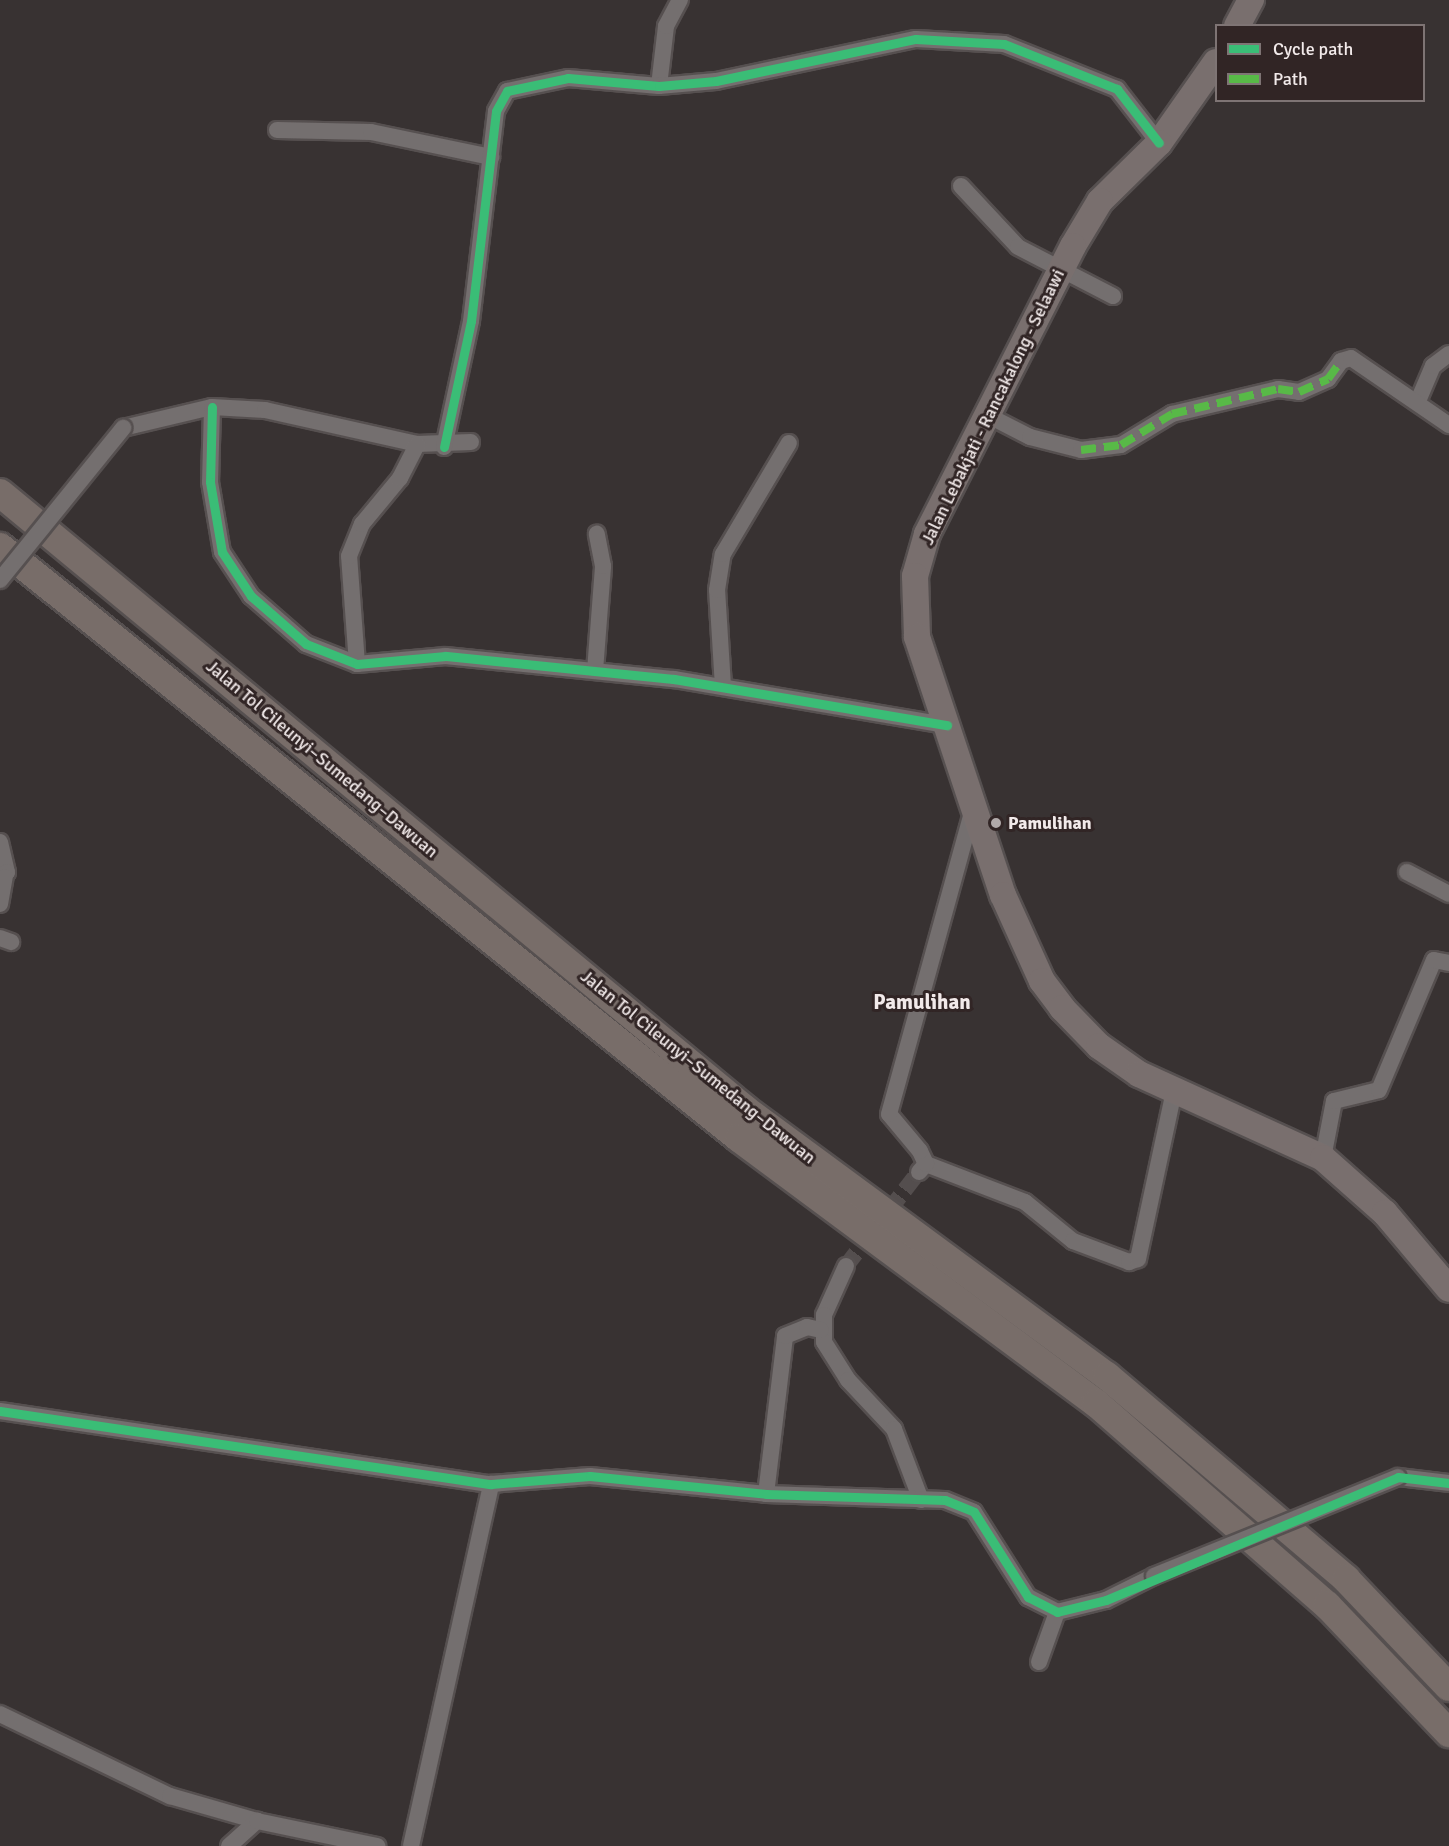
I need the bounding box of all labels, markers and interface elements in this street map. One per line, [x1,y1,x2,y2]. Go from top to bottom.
legend [1215,24,1425,102]
text: Cycle path [1273,38,1353,60]
text: Path [1273,68,1308,90]
street label: Jalan Lebakjati - Rancakalong - Selaawi [917,266,1069,548]
street label: Jalan Tol Cileunyi–Sumedang–Dawuan [202,656,442,862]
place label: Pamulihan [1008,812,1092,834]
marker: Pamulihan [989,816,1003,830]
street label: Jalan Tol Cileunyi–Sumedang–Dawuan [576,965,820,1169]
district label: Pamulihan [873,989,971,1015]

